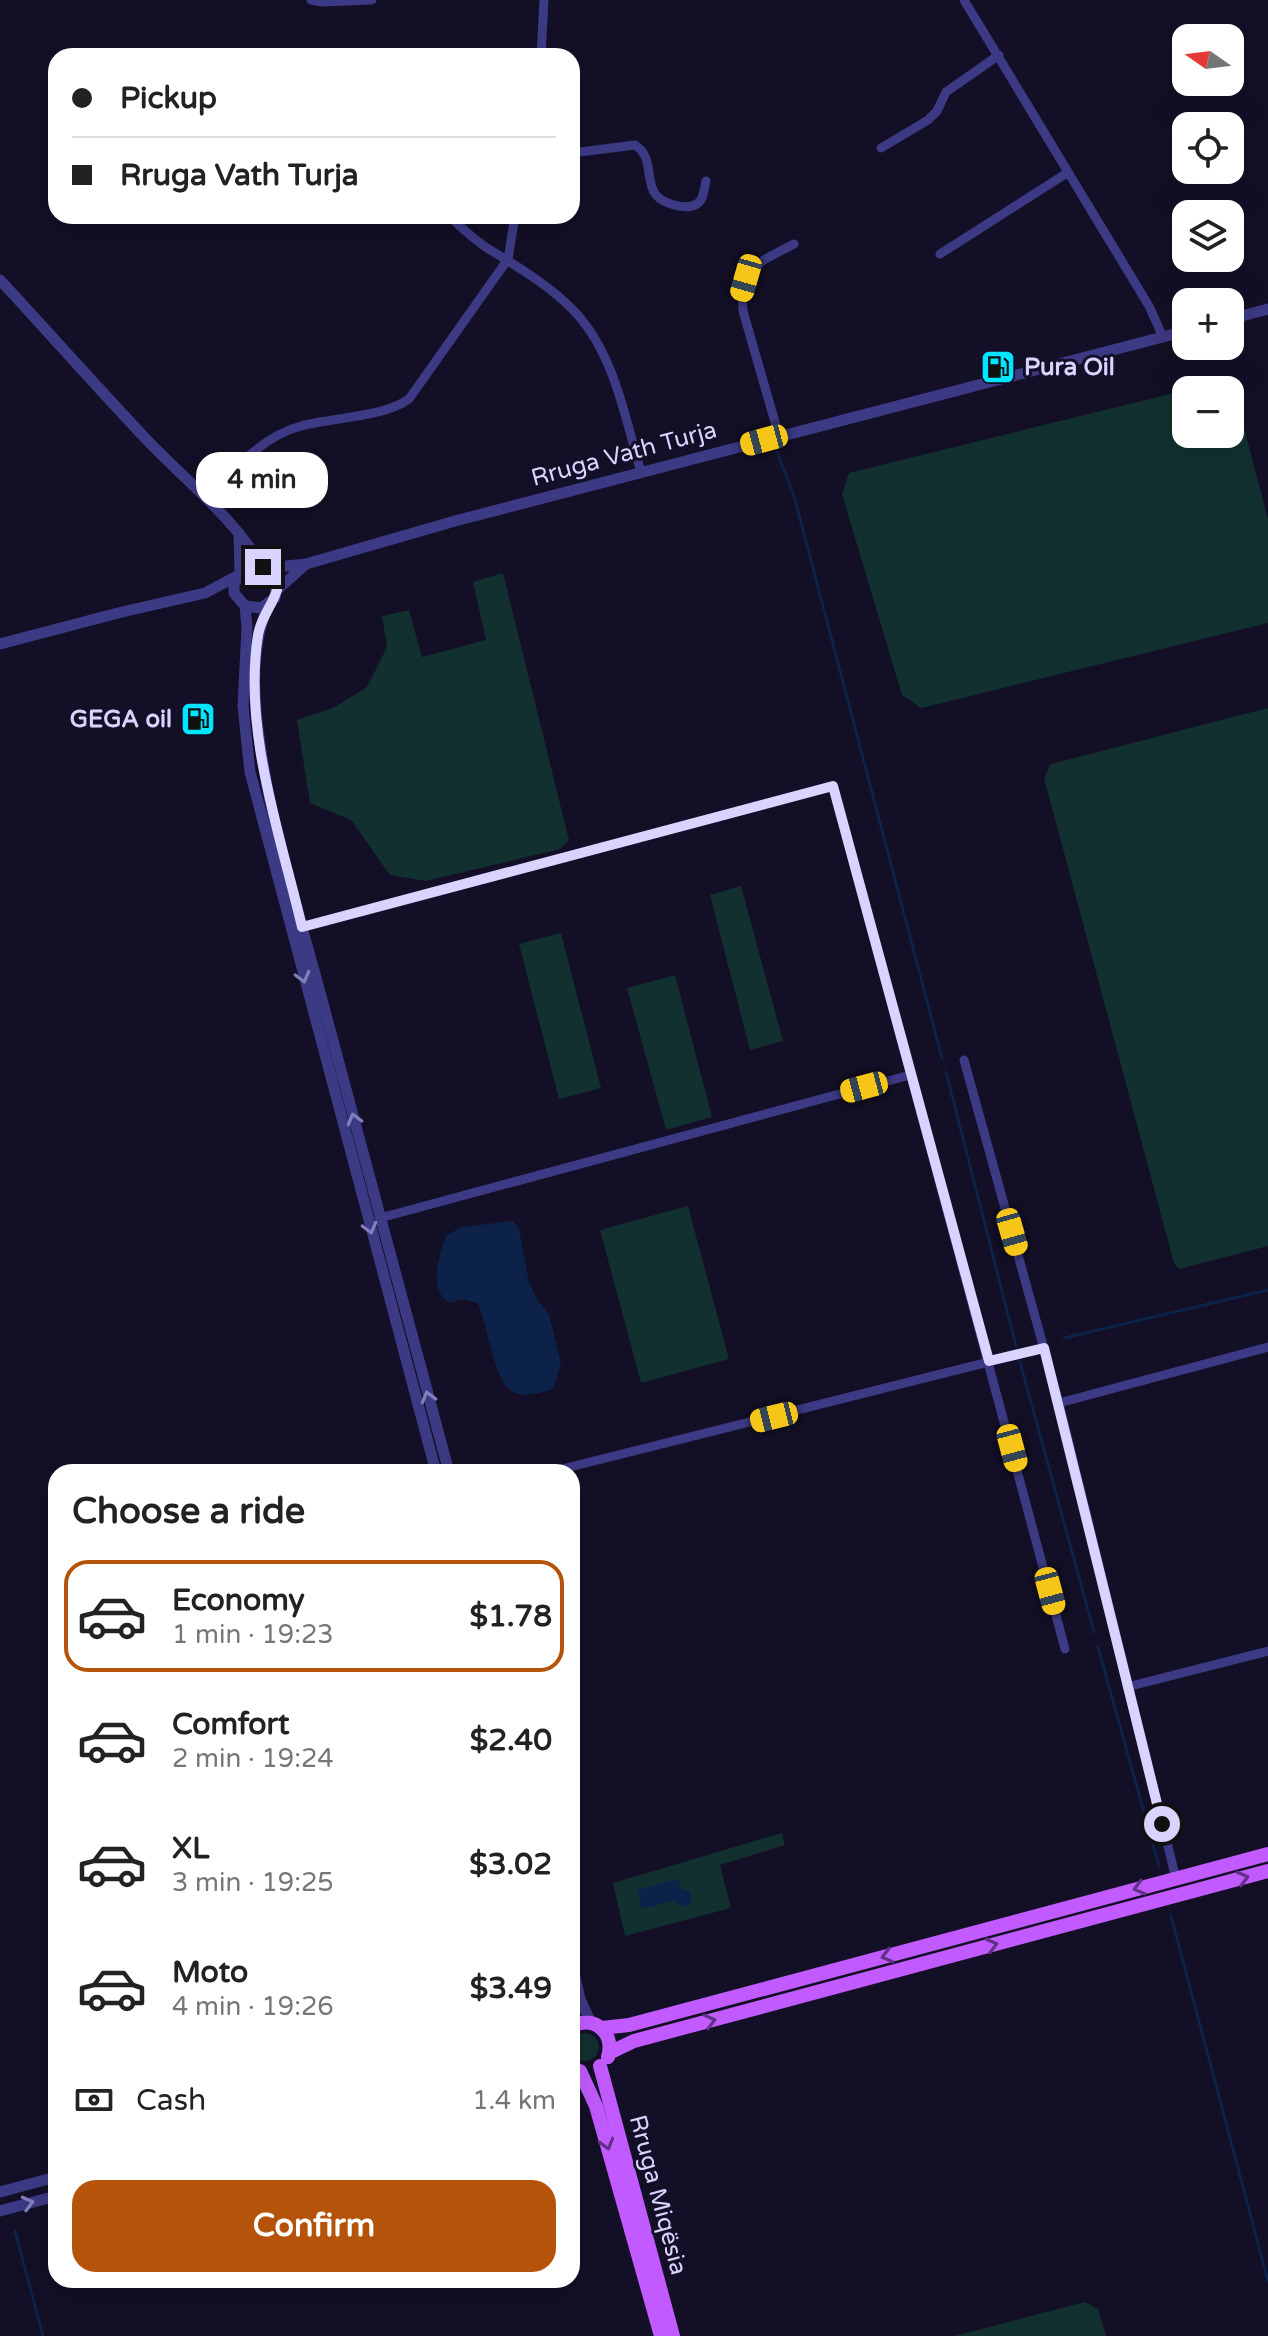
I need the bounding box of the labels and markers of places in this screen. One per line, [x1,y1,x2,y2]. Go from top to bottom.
fuel station icon: Pura Oil [979,348,1017,386]
place label: Pura Oil [1024,353,1115,382]
fuel station icon: GEGA oil [179,700,217,738]
place label: GEGA oil [70,705,172,734]

